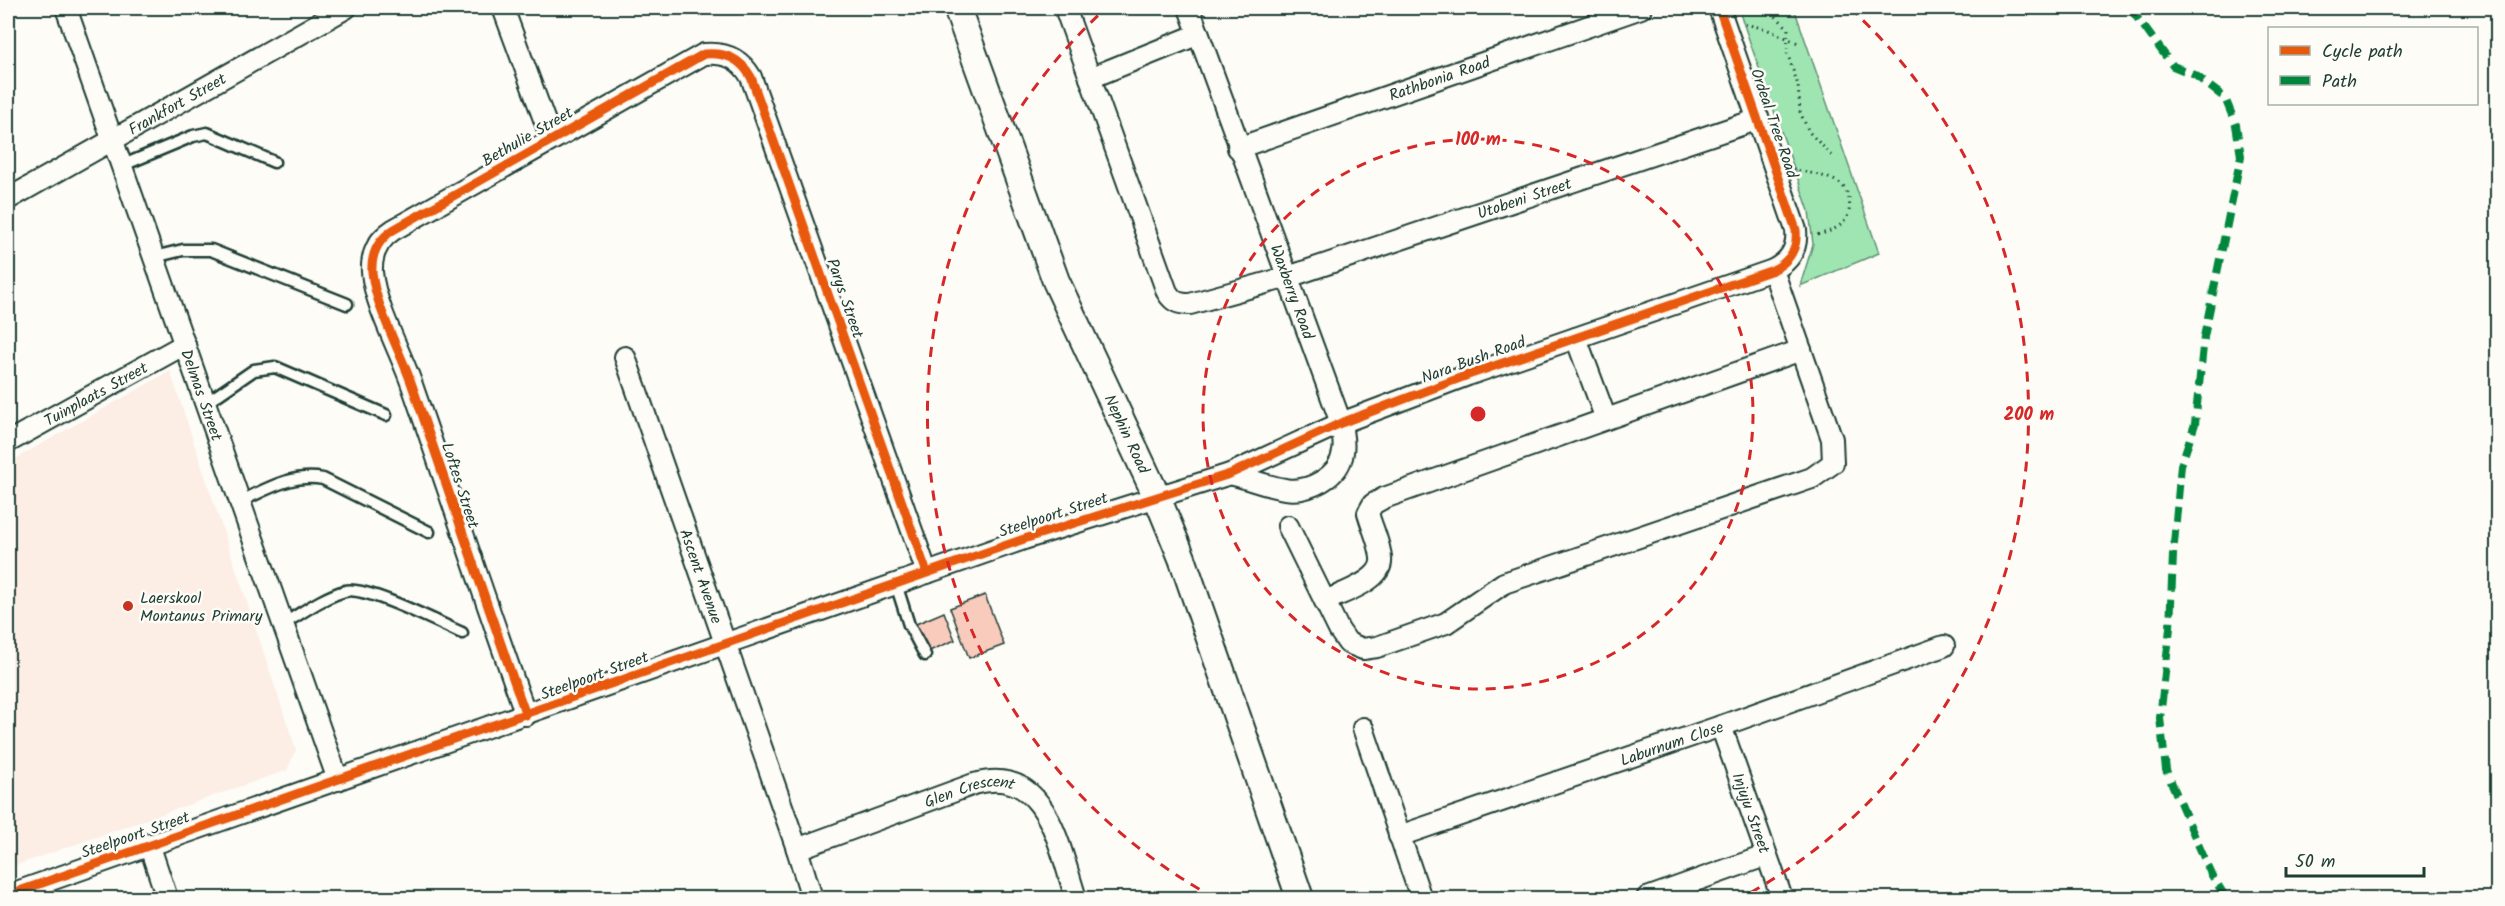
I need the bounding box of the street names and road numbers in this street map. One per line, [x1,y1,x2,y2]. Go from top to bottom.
street label: Rathbonia Road [1386,50,1495,109]
street label: Ordeal Tree Road [1743,65,1804,183]
street label: Frankfort Street [124,67,232,143]
street label: Bethulie Street [477,101,579,174]
street label: Utobeni Street [1474,172,1576,227]
street label: Waxberry Road [1263,241,1321,344]
street label: Parys Street [819,255,870,342]
street label: Nara Bush Road [1418,330,1530,391]
street label: Delmas Street [173,346,229,445]
street label: Tuinplaats Street [40,356,153,434]
street label: Nephin Road [1097,391,1156,479]
street label: Loftes Street [434,439,485,533]
street label: Steelpoort Street [996,486,1112,545]
street label: Ascent Avenue [672,526,728,627]
street label: Steelpoort Street [537,645,653,708]
street label: Laburnum Close [1617,715,1727,774]
street label: Injuju Street [1725,769,1776,858]
street label: Glen Crescent [921,770,1019,815]
street label: Steelpoort Street [78,805,194,866]

